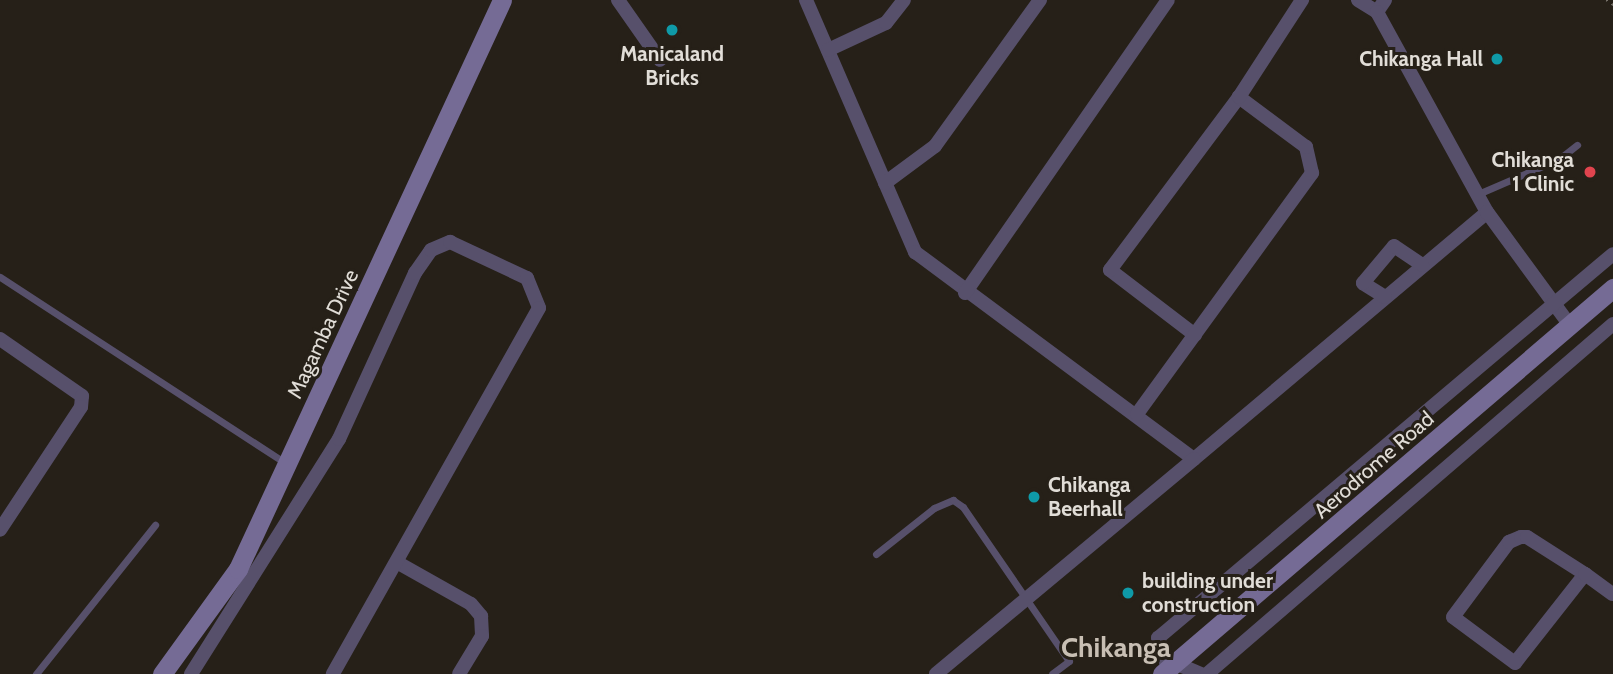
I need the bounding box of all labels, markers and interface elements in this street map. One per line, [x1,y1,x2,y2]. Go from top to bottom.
marker: Manicaland Bricks [664,22,680,38]
place label: Manicaland Bricks [620,41,724,91]
place label: Chikanga Hall [1359,46,1483,72]
marker: Chikanga Hall [1489,51,1505,67]
place label: Chikanga 1 Clinic [1491,147,1574,197]
marker: Chikanga 1 Clinic [1580,162,1600,182]
street label: Magamba Drive [282,265,364,403]
street label: Aerodrome Road [1309,406,1439,524]
place label: Chikanga Beerhall [1048,472,1131,522]
marker: Chikanga Beerhall [1026,489,1042,505]
place label: building under construction [1142,568,1273,618]
marker: building under construction [1120,585,1136,601]
district label: Chikanga [1061,630,1171,664]

